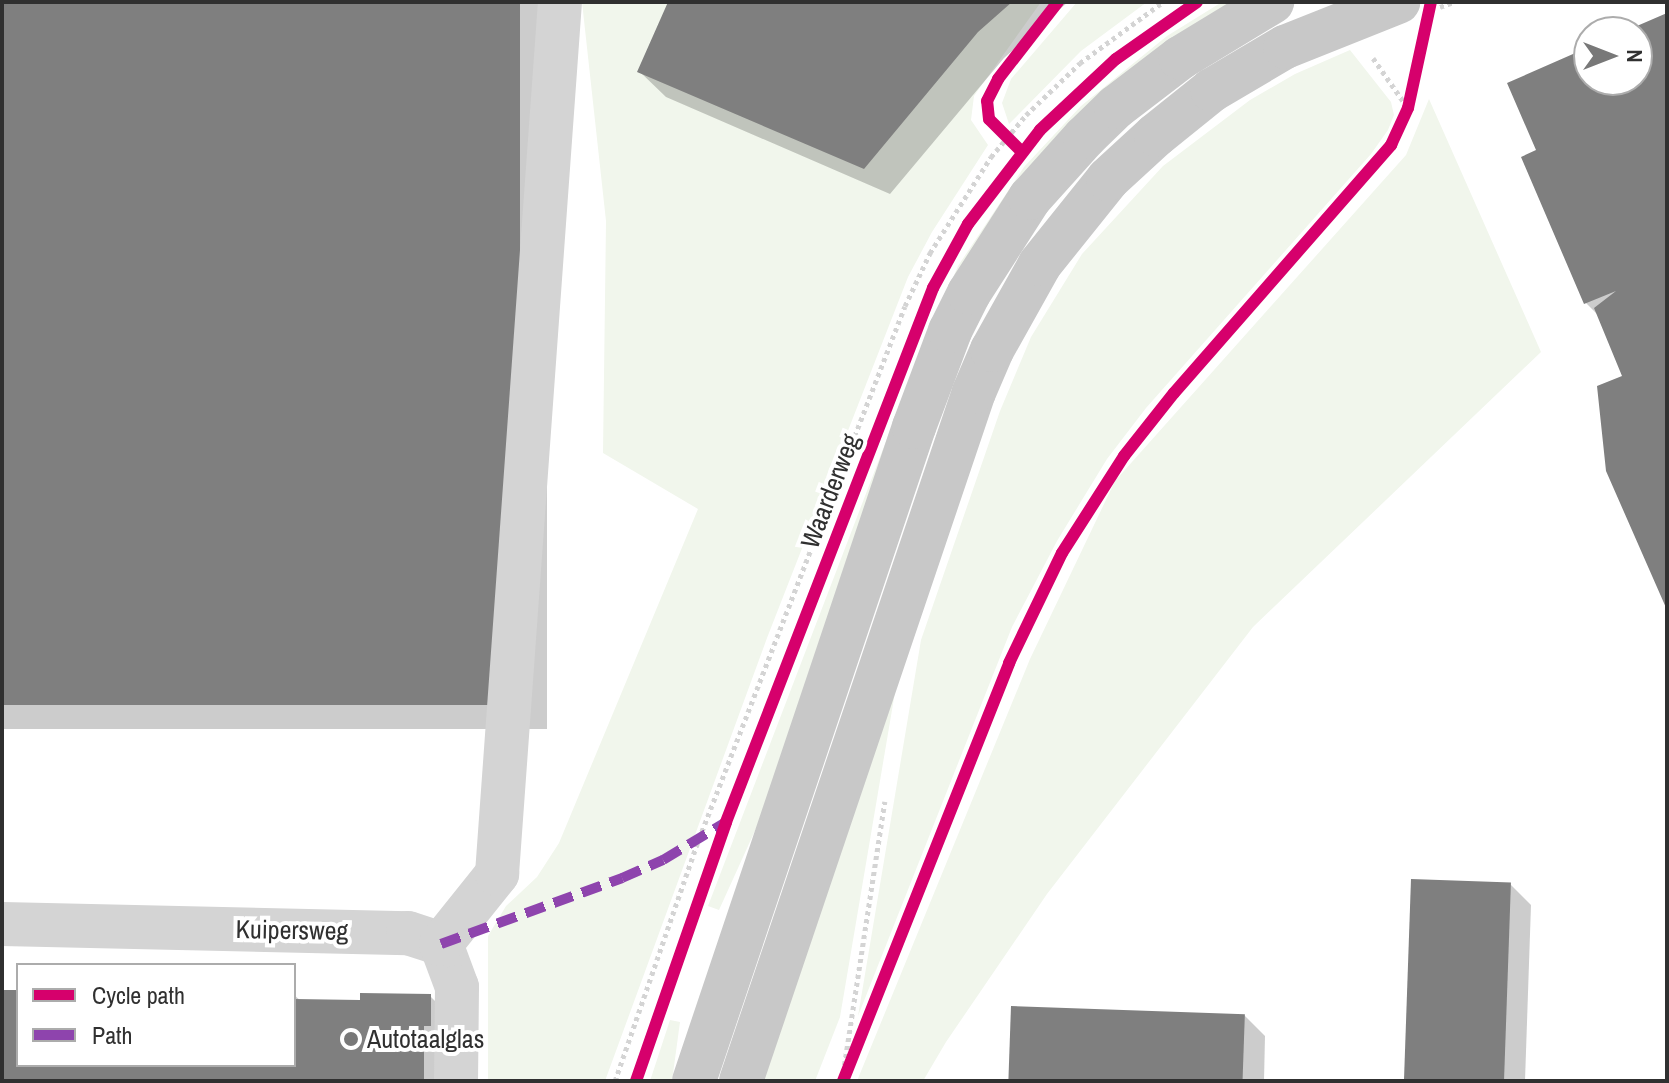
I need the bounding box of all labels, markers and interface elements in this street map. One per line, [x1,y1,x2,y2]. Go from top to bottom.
north arrow [1573,16,1653,96]
text: N [1620,49,1650,63]
street label: Waarderweg [794,429,866,553]
street label: Kuipersweg [235,913,349,947]
legend [16,963,296,1067]
text: Cycle path [92,979,185,1011]
text: Path [92,1019,133,1051]
place label: Autotaalglas [367,1023,484,1055]
marker: Autotaalglas [342,1030,360,1048]

